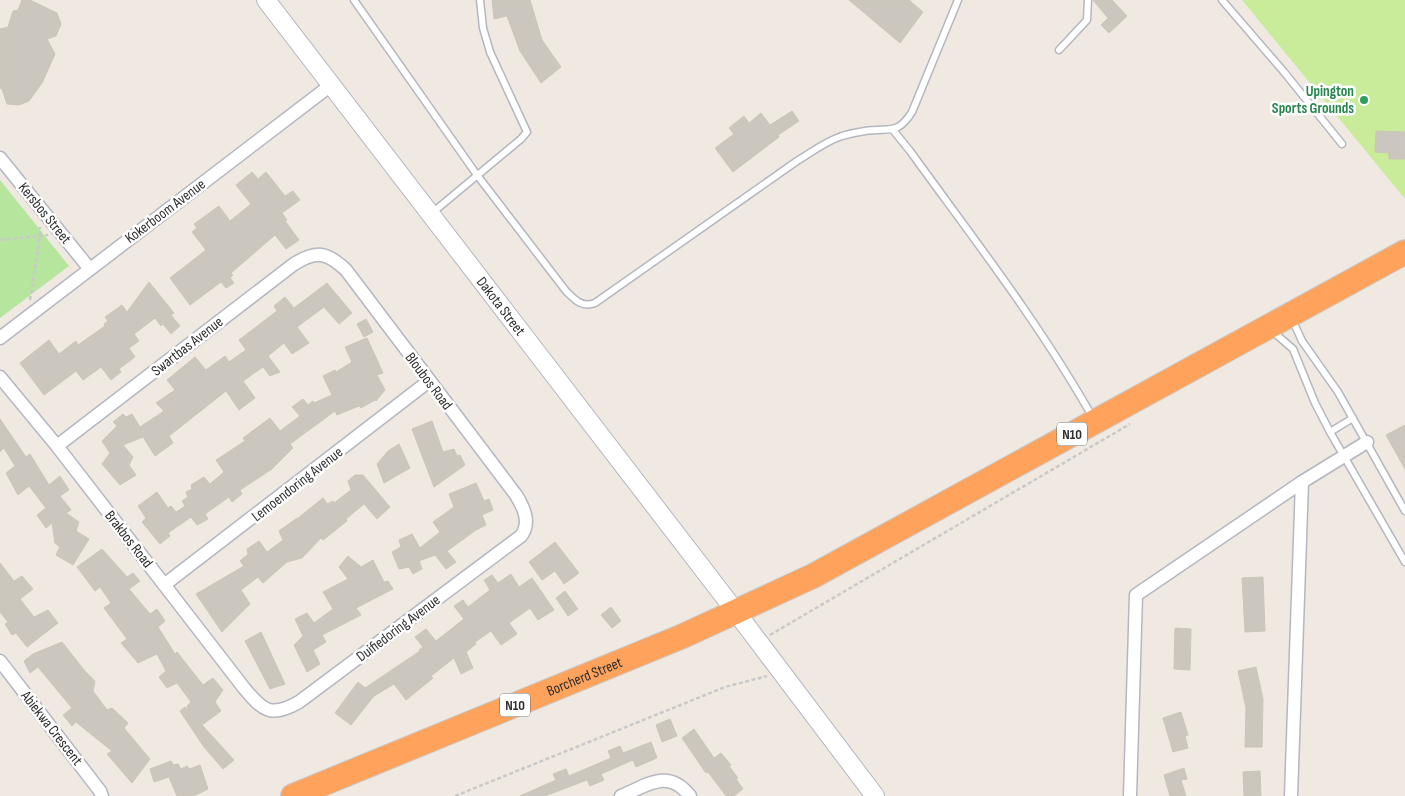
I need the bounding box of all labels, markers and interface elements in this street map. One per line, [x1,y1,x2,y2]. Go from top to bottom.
place label: Upington Sports Grounds [1272,82,1354,118]
marker: Upington Sports Grounds [1358,94,1370,106]
street label: Kokerboom Avenue [121,175,209,248]
street label: Kersbos Street [14,179,76,248]
street label: Dakota Street [472,273,530,340]
street label: Swartbas Avenue [148,312,227,380]
street label: Bloubos Road [401,349,456,414]
road number: N10 [1057,422,1087,446]
street label: Lemoendoring Avenue [248,443,347,526]
street label: Brakbos Road [100,507,157,572]
street label: Duifiedoring Avenue [353,591,444,666]
street label: Borcherd Street [544,653,626,701]
street label: Abiekwa Crescent [16,686,87,770]
road number: N10 [500,694,530,716]

